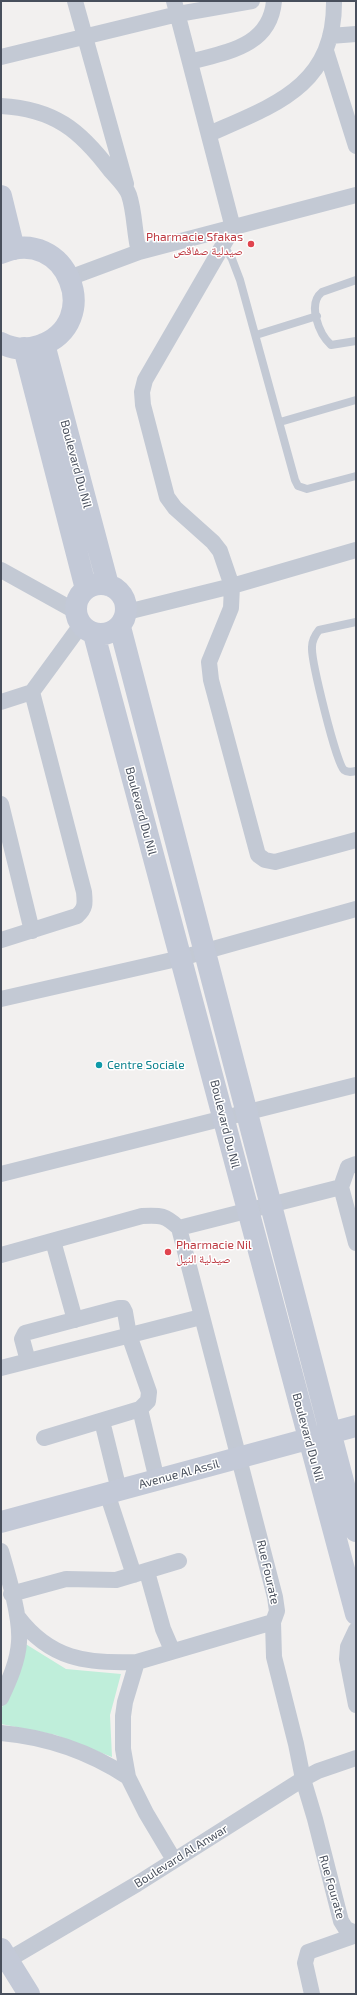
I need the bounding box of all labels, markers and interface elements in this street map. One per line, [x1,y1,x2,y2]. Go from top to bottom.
place label: Pharmacie Sfakas صيدلية صفاقص [146,230,243,258]
marker: Pharmacie Sfakas صيدلية صفاقص [246,239,256,249]
street label: Boulevard Du Nil [57,418,95,510]
street label: Boulevard Du Nil [122,765,160,857]
place label: Centre Sociale [107,1058,185,1072]
marker: Centre Sociale [94,1060,104,1070]
street label: Boulevard Du Nil [207,1078,243,1170]
place label: Pharmacie Nil صيدلية النيل [176,1238,252,1266]
marker: Pharmacie Nil صيدلية النيل [163,1247,173,1257]
street label: Boulevard Du Nil [289,1391,327,1483]
street label: Avenue Al Assil [137,1456,221,1492]
street label: Rue Fourate [254,1538,282,1606]
street label: Boulevard Al Anwar [132,1821,230,1891]
street label: Rue Fourate [316,1853,348,1921]

